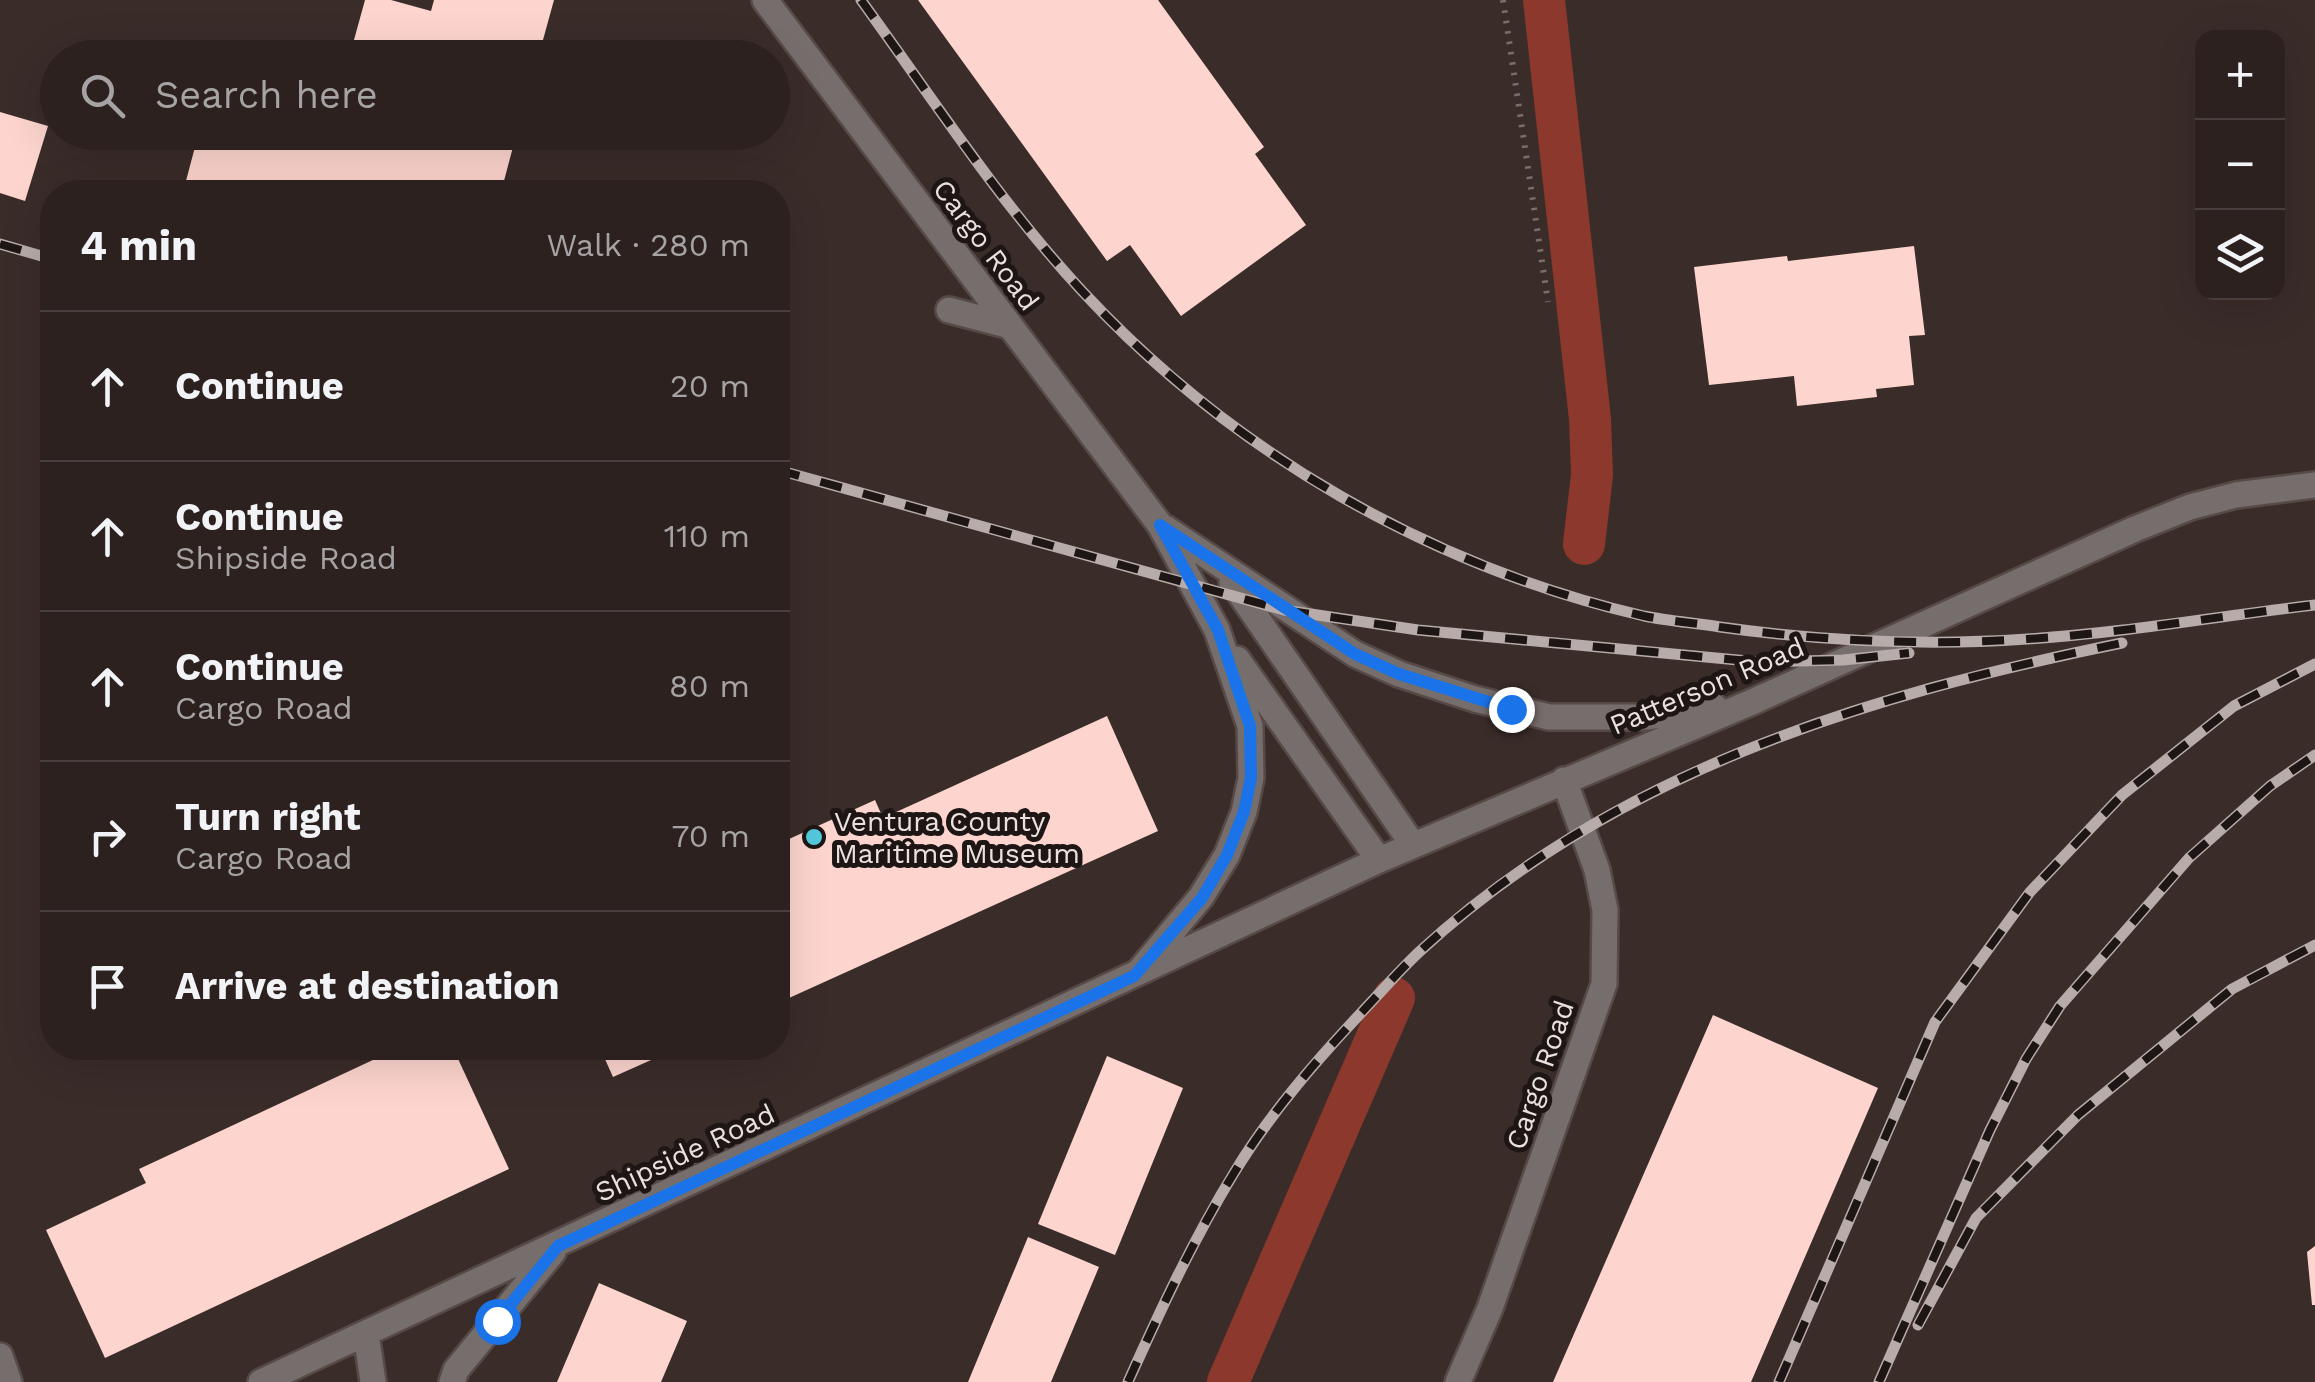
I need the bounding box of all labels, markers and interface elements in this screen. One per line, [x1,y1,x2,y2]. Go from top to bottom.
map controls [2195,30,2285,300]
button: + [2195,30,2285,120]
search box [40,40,790,150]
icon: search [75,68,130,123]
text: Search here [155,73,378,117]
button: − [2195,120,2285,210]
street label: Cargo Road [926,173,1046,317]
button: layers [2195,210,2285,300]
text: 4 min [80,221,197,270]
text: Walk · 280 m [546,226,750,264]
icon: ahead [80,359,135,414]
text: Continue [175,364,344,408]
text: 20 m [670,367,750,405]
text: Continue [175,495,344,539]
icon: ahead [80,509,135,564]
text: 110 m [664,517,750,555]
text: Shipside Road [175,539,397,577]
street label: Patterson Road [1605,630,1809,742]
text: Continue [175,645,344,689]
icon: ahead [80,659,135,714]
text: 80 m [669,667,750,705]
route end [1489,687,1535,733]
text: Cargo Road [175,689,353,727]
text: Turn right [175,795,361,839]
place label: Ventura County Maritime Museum [834,805,1080,870]
icon: right [80,809,135,864]
text: 70 m [671,817,750,855]
marker: Ventura County Maritime Museum [803,826,825,848]
text: Cargo Road [175,839,353,877]
icon: arrive [80,959,135,1014]
text: Arrive at destination [175,964,560,1008]
street label: Cargo Road [1499,996,1581,1154]
street label: Shipside Road [590,1097,780,1209]
route start [475,1299,521,1345]

